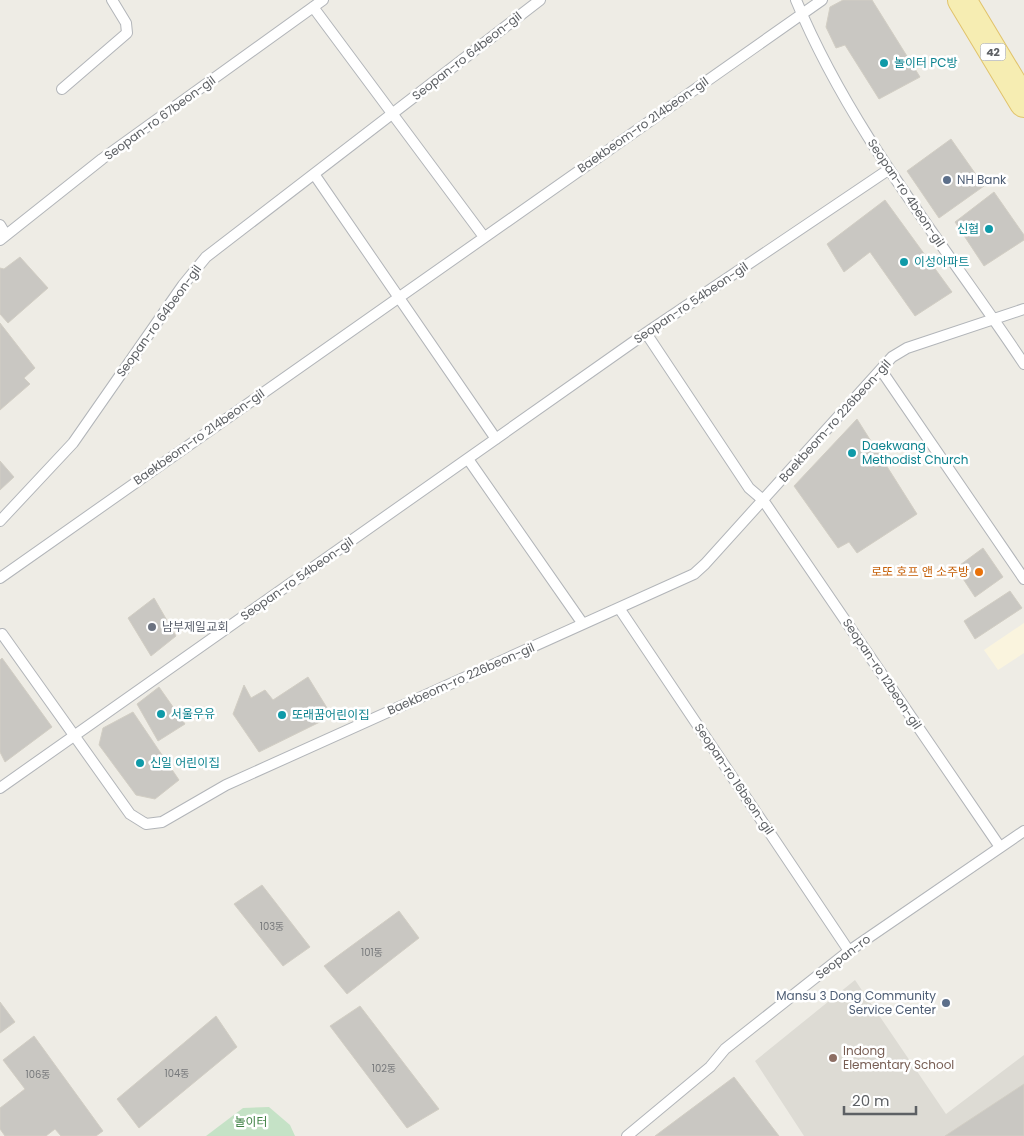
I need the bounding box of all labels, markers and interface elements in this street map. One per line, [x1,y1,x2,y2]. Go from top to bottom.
street label: Seopan-ro 64beon-gil [408,7,525,104]
road number: 42 [980,44,1006,61]
place label: 놀이터 PC방 [894,54,958,71]
marker: 놀이터 PC방 [878,57,890,69]
street label: Seopan-ro 67beon-gil [101,71,219,164]
street label: Baekbeom-ro 214beon-gil [574,73,712,176]
street label: Seopan-ro 4beon-gil [864,135,949,250]
place label: NH Bank [957,171,1007,188]
marker: NH Bank [941,174,953,186]
place label: 신협 [957,220,979,237]
marker: 신협 [983,223,995,235]
place label: 이성아파트 [914,253,969,270]
marker: 이성아파트 [898,256,910,268]
street label: Seopan-ro 54beon-gil [630,258,751,347]
street label: Seopan-ro 64beon-gil [112,261,205,380]
street label: Baekbeom-ro 226beon-gil [775,356,894,486]
street label: Baekbeom-ro 214beon-gil [130,385,268,488]
place label: Daekwang Methodist Church [862,437,968,468]
marker: Daekwang Methodist Church [846,447,858,459]
street label: Seopan-ro 54beon-gil [237,533,357,624]
place label: 로또 호프 앤 소주방 [871,563,969,580]
marker: 로또 호프 앤 소주방 [973,566,985,578]
street label: Seopan-ro 12beon-gil [839,615,926,733]
place label: 남부제일교회 [162,618,228,635]
marker: 남부제일교회 [146,621,158,633]
street label: Baekbeom-ro 226beon-gil [384,638,537,719]
place label: 서울우유 [171,705,215,722]
place label: 또래꿈어린이집 [292,706,369,723]
marker: 서울우유 [155,708,167,720]
marker: 또래꿈어린이집 [276,709,288,721]
street label: Seopan-ro 16beon-gil [691,720,778,838]
place label: 신일 어린이집 [150,754,219,771]
marker: 신일 어린이집 [134,757,146,769]
house number: 103동 [260,919,284,934]
street label: Seopan-ro [812,930,874,983]
house number: 101동 [361,945,383,960]
place label: Mansu 3 Dong Community Service Center [776,987,937,1018]
marker: Mansu 3 Dong Community Service Center [940,997,952,1009]
place label: Indong Elementary School [843,1042,954,1073]
marker: Indong Elementary School [827,1052,839,1064]
house number: 102동 [372,1061,396,1076]
house number: 104동 [165,1066,189,1081]
house number: 106동 [25,1067,51,1082]
scale bar [844,1084,916,1116]
text: 20 m [852,1090,890,1111]
park label: 놀이터 [234,1113,268,1130]

